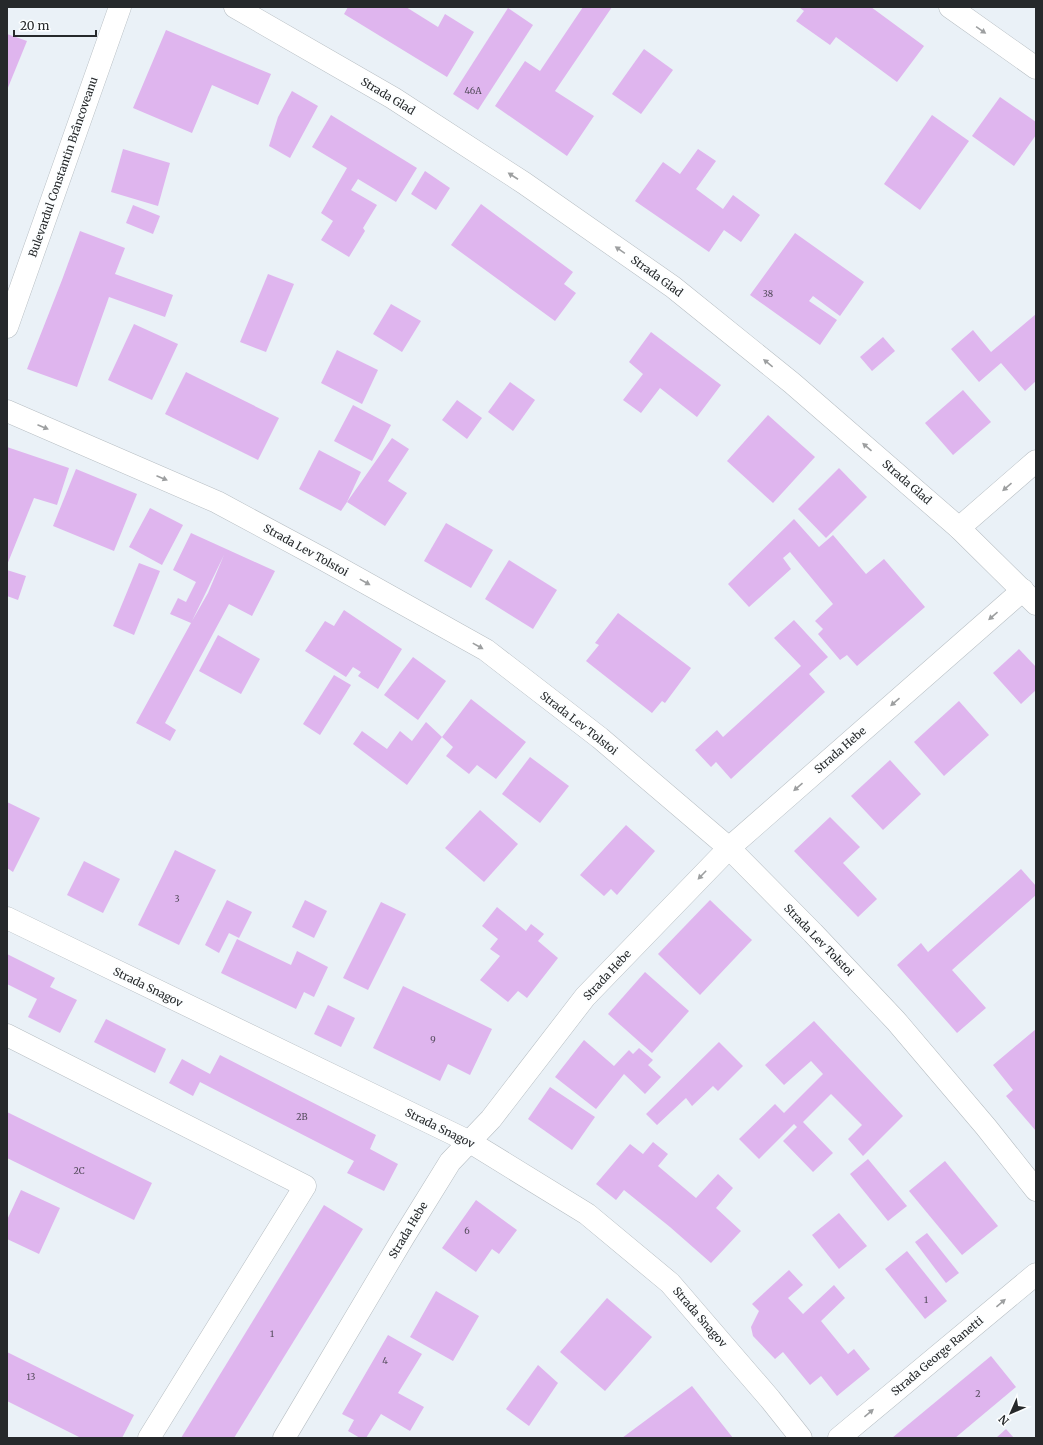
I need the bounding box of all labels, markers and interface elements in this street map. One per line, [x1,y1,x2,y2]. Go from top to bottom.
scale bar [14,12,96,38]
text: 20 m [20,18,49,33]
one-way arrow [976,26,987,34]
street label: Strada Glad [358,74,418,118]
street label: Bulevardul Constantin Brâncoveanu [25,75,101,259]
house number: 46A [464,85,482,96]
one-way arrow [508,172,518,180]
one-way arrow [615,246,625,254]
street label: Strada Glad [628,252,686,300]
house number: 38 [763,288,773,299]
one-way arrow [762,359,773,367]
one-way arrow [37,424,49,430]
one-way arrow [861,443,872,452]
street label: Strada Glad [879,457,935,507]
one-way arrow [156,475,168,481]
one-way arrow [1001,482,1012,491]
street label: Strada Lev Tolstoi [261,521,351,579]
one-way arrow [359,579,371,586]
one-way arrow [988,611,998,620]
one-way arrow [472,643,484,649]
street label: Strada Lev Tolstoi [537,688,621,758]
one-way arrow [890,697,901,706]
street label: Strada Hebe [811,724,869,776]
one-way arrow [792,783,803,792]
one-way arrow [697,870,707,880]
house number: 3 [174,893,180,904]
street label: Strada Lev Tolstoi [781,901,857,979]
street label: Strada Hebe [580,947,634,1003]
street label: Strada Snagov [111,964,186,1010]
house number: 9 [430,1034,436,1045]
street label: Strada Snagov [403,1105,478,1151]
house number: 2B [296,1111,308,1122]
house number: 2C [73,1165,85,1176]
street label: Strada Hebe [386,1199,431,1261]
house number: 6 [464,1225,470,1236]
street label: Strada Snagov [670,1284,731,1351]
house number: 1 [924,1294,928,1305]
one-way arrow [996,1299,1006,1308]
street label: Strada George Ranetti [888,1313,986,1399]
house number: 1 [270,1328,274,1339]
house number: 4 [382,1355,388,1366]
house number: 13 [27,1371,35,1382]
house number: 2 [975,1388,981,1399]
north arrow [991,1393,1031,1433]
one-way arrow [863,1409,874,1418]
text: N [996,1412,1012,1428]

